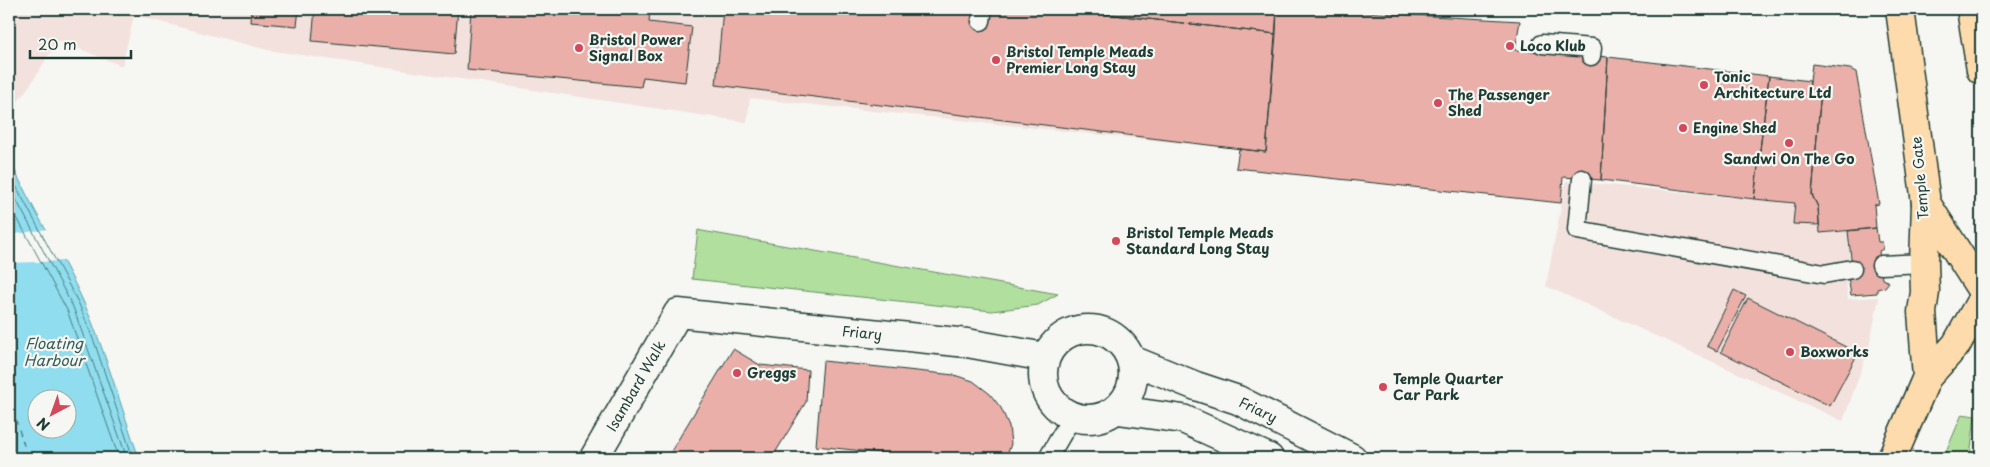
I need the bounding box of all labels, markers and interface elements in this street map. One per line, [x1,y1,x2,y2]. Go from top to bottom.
scale bar [30,28,131,60]
place label: Bristol Power Signal Box [589,29,684,66]
text: 20 m [38,32,77,55]
place label: Loco Klub [1520,35,1586,56]
marker: Loco Klub [1504,40,1516,52]
place label: Bristol Temple Meads Premier Long Stay [1006,41,1154,78]
marker: Bristol Power Signal Box [573,42,585,54]
marker: Bristol Temple Meads Premier Long Stay [990,54,1002,66]
place label: Tonic Architecture Ltd [1714,66,1832,103]
marker: Tonic Architecture Ltd [1698,79,1710,91]
place label: The Passenger Shed [1448,84,1550,121]
marker: The Passenger Shed [1432,97,1444,109]
place label: Engine Shed [1693,117,1777,138]
marker: Engine Shed [1677,122,1689,134]
street label: Temple Gate [1905,136,1934,220]
marker: Sandwi On The Go [1783,137,1795,149]
place label: Sandwi On The Go [1723,148,1855,169]
place label: Bristol Temple Meads Standard Long Stay [1126,222,1274,259]
marker: Bristol Temple Meads Standard Long Stay [1110,235,1122,247]
street label: Friary [841,320,883,345]
water label: Floating Harbour [24,331,86,371]
street label: Isambard Walk [601,336,670,435]
place label: Boxworks [1800,341,1869,362]
marker: Boxworks [1784,346,1796,358]
place label: Greggs [747,362,797,383]
marker: Greggs [731,367,743,379]
place label: Temple Quarter Car Park [1393,368,1504,405]
marker: Temple Quarter Car Park [1377,381,1389,393]
north arrow [28,390,78,440]
street label: Friary [1236,391,1281,428]
text: N [32,413,54,436]

